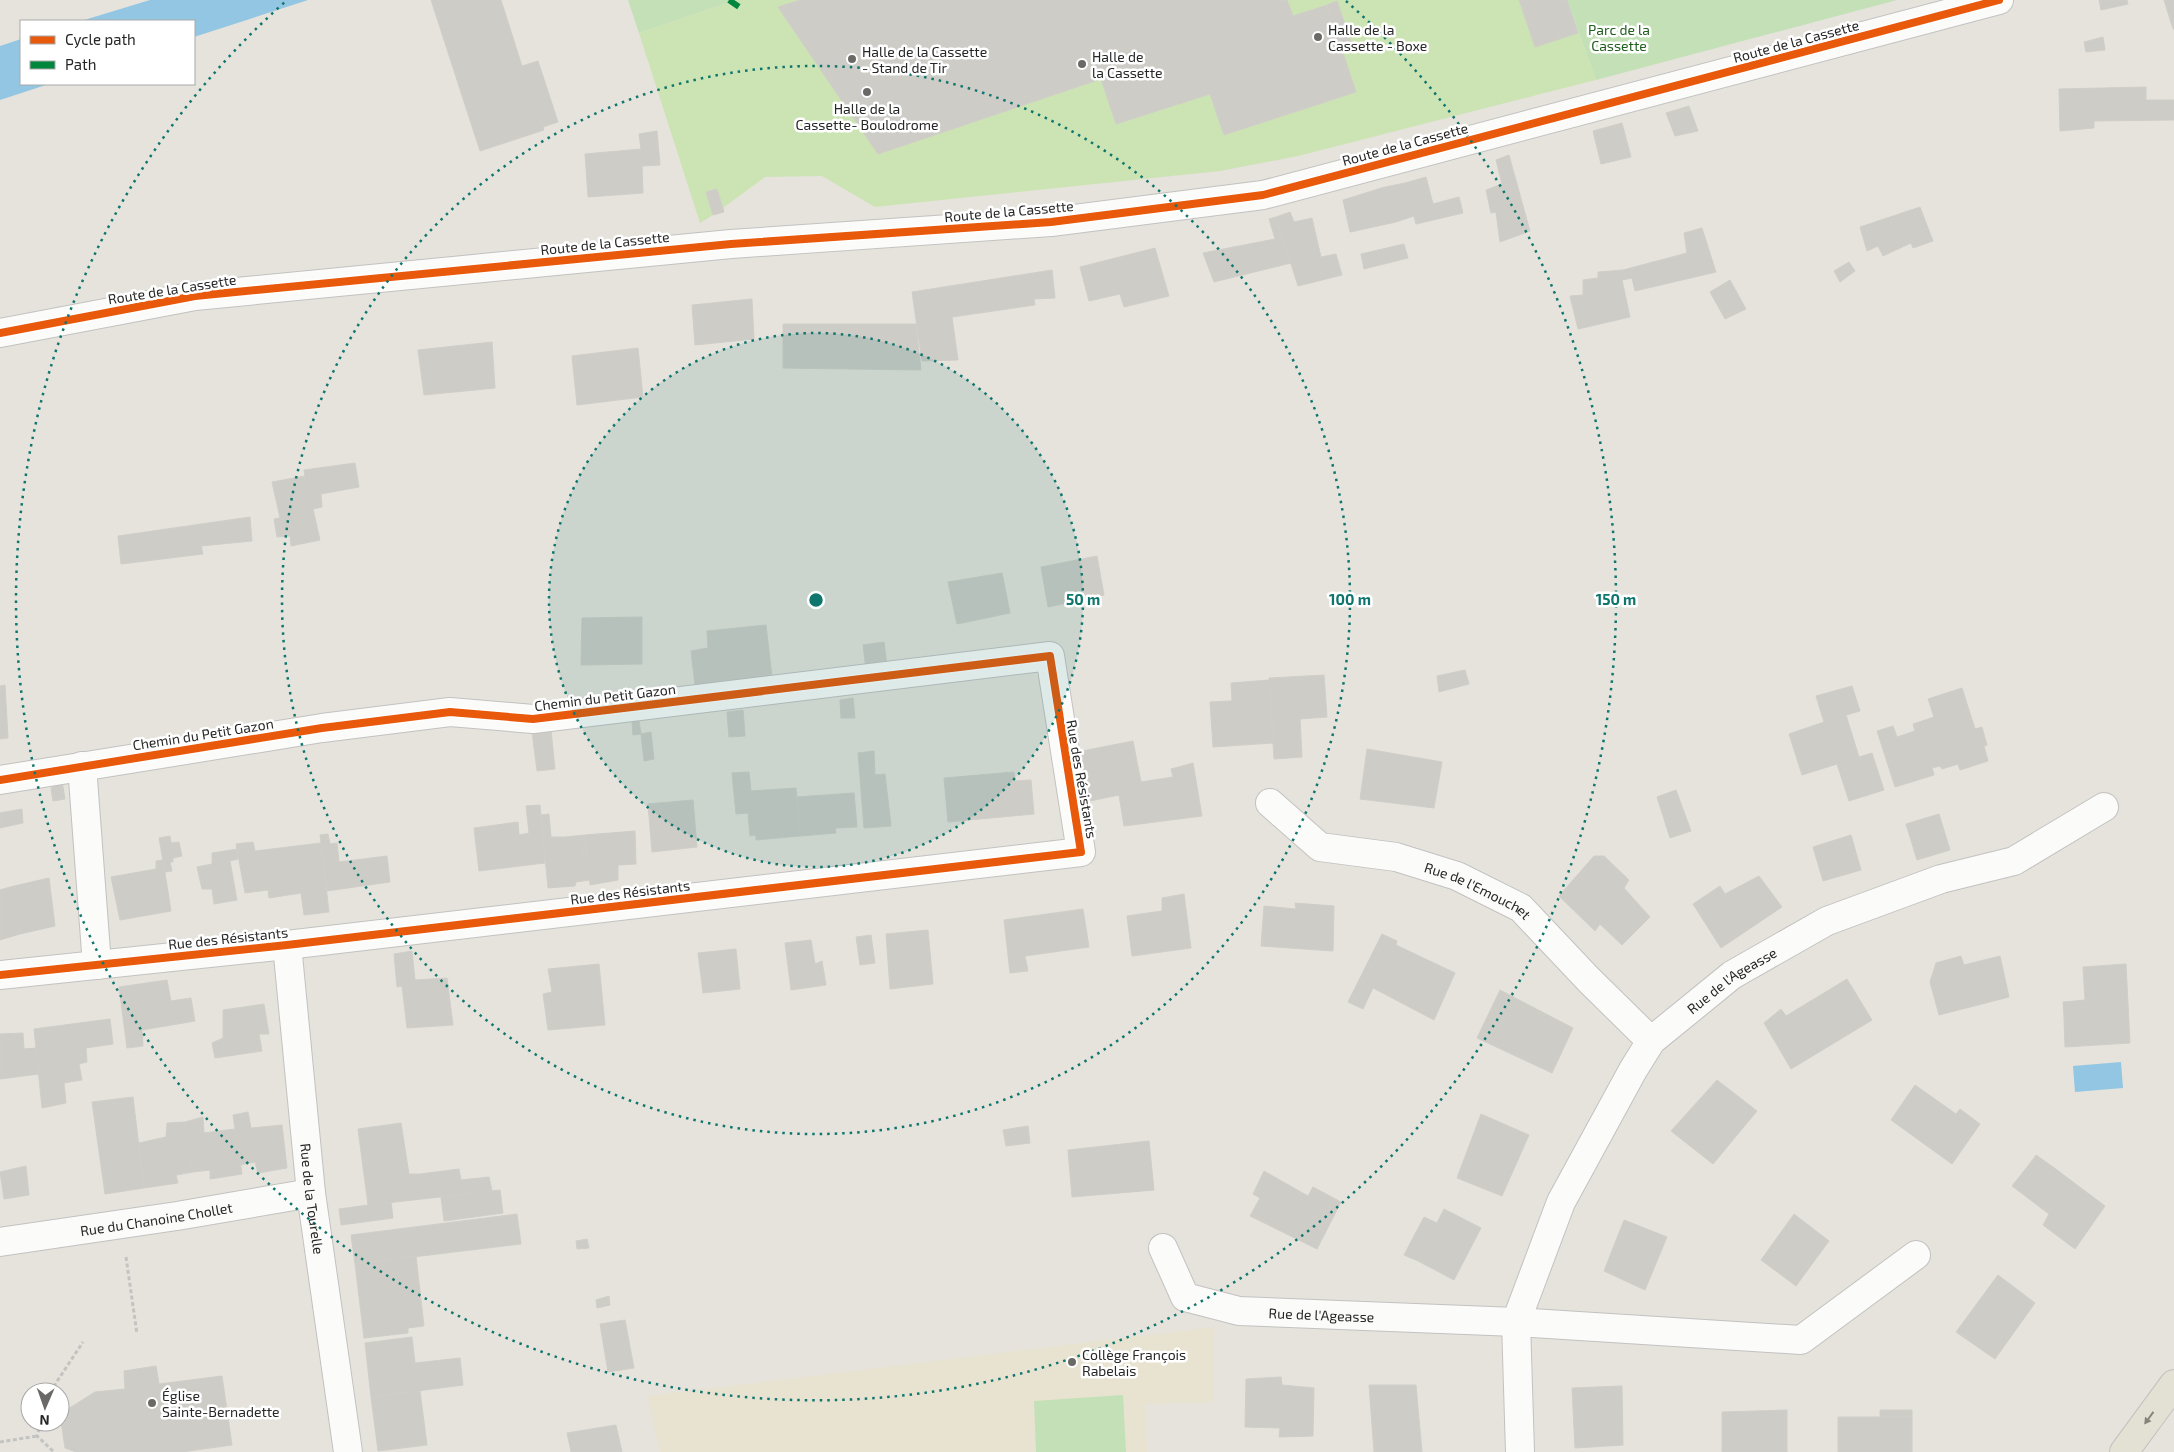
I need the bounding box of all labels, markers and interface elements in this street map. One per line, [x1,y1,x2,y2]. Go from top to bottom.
street label: Route de la Cassette [1731,16,1861,66]
legend [20,20,195,85]
place label: Halle de la Cassette - Boxe [1328,21,1427,54]
park label: Parc de la Cassette [1588,21,1650,54]
text: Cycle path [65,30,136,48]
marker: Halle de la Cassette - Boxe [1312,31,1324,43]
place label: Halle de la Cassette - Stand de Tir [862,43,987,76]
place label: Halle de la Cassette [1092,48,1163,81]
marker: Halle de la Cassette - Stand de Tir [846,53,858,65]
text: Path [65,55,96,73]
marker: Halle de la Cassette [1076,58,1088,70]
marker: Halle de la Cassette- Boulodrome [861,86,873,98]
place label: Halle de la Cassette- Boulodrome [796,100,938,133]
street label: Route de la Cassette [1340,119,1470,169]
street label: Route de la Cassette [944,197,1074,225]
street label: Route de la Cassette [540,228,670,258]
street label: Route de la Cassette [107,270,237,308]
text: 50 m [1066,590,1100,608]
text: 100 m [1329,590,1371,608]
text: 150 m [1596,590,1636,608]
centre of rings [807,591,825,609]
street label: Chemin du Petit Gazon [533,680,677,714]
street label: Chemin du Petit Gazon [131,714,275,754]
street label: Rue des Résistants [1063,718,1101,840]
street label: Rue de l'Emouchet [1422,858,1535,922]
street label: Rue des Résistants [569,876,691,908]
street label: Rue des Résistants [167,923,289,953]
street label: Rue de l'Ageasse [1683,943,1779,1017]
street label: Rue de la Tourelle [298,1142,328,1255]
street label: Rue du Chanoine Chollet [79,1198,234,1239]
street label: Rue de l'Ageasse [1268,1304,1375,1325]
place label: Collège François Rabelais [1082,1346,1186,1379]
marker: Collège François Rabelais [1066,1356,1078,1368]
north arrow [20,1382,70,1432]
place label: Église Sainte-Bernadette [162,1387,280,1420]
marker: Église Sainte-Bernadette [146,1397,158,1409]
one-way arrow [2144,1411,2154,1425]
text: N [39,1412,50,1429]

